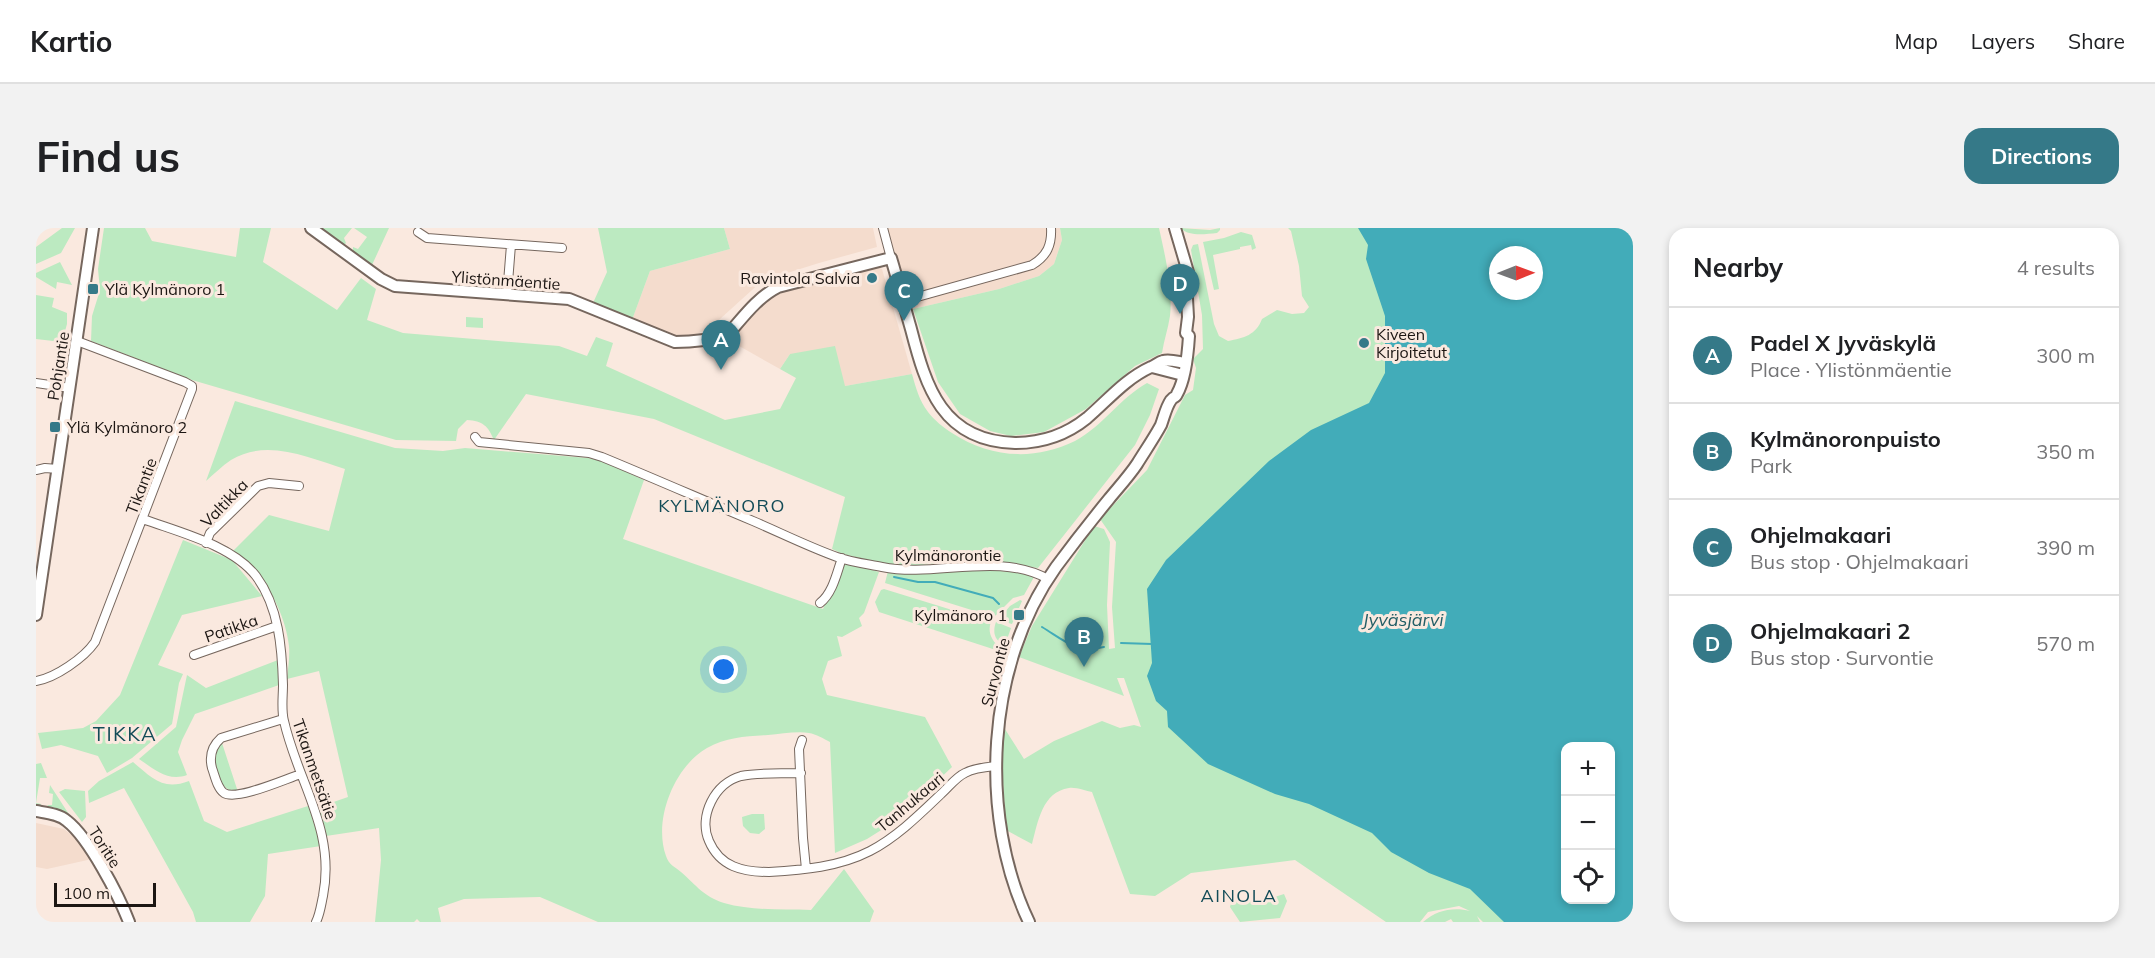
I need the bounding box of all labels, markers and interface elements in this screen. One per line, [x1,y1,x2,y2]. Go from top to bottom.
text: Kartio [30,24,112,59]
text: Map [1895,28,1938,54]
text: Layers [1971,28,2035,54]
text: Share [2068,28,2125,54]
button: Directions [1964,128,2119,184]
text: Find us [36,130,180,183]
north arrow [1489,246,1543,300]
text: Nearby [1693,251,1783,284]
text: 4 results [2017,255,2095,280]
pin: D [1160,264,1200,314]
street label: Ylistönmäentie [450,266,561,294]
place label: Ravintola Salvia [740,268,860,288]
marker: Ravintola Salvia [865,271,879,285]
pin: C [884,272,924,321]
place label: Ylä Kylmänoro 1 [104,279,225,299]
marker: Ylä Kylmänoro 1 [86,282,100,296]
pin: A [702,320,740,370]
place label: Kiveen Kirjoitetut [1376,324,1448,362]
text: Padel X Jyväskylä [1750,329,1936,357]
street label: Pohjantie [43,330,73,402]
marker: Kiveen Kirjoitetut [1357,336,1371,350]
text: A [1705,343,1720,368]
text: 300 m [2036,343,2095,368]
text: Place · Ylistönmäentie [1750,357,1952,382]
place label: Ylä Kylmänoro 2 [66,417,187,437]
marker: Ylä Kylmänoro 2 [48,420,62,434]
text: Kylmänoronpuisto [1750,425,1941,453]
text: B [1706,439,1719,464]
text: 350 m [2036,439,2095,464]
text: Park [1750,453,1792,478]
street label: Tikantie [121,455,161,517]
street label: Valtikka [196,475,252,531]
district label: KYLMÄNORO [658,494,786,517]
text: Ohjelmakaari [1750,521,1891,549]
text: C [1706,535,1719,560]
text: 390 m [2036,535,2095,560]
street label: Kylmänorontie [895,545,1001,565]
text: Bus stop · Ohjelmakaari [1750,549,1969,574]
place label: Kylmänoro 1 [914,605,1007,625]
marker: Kylmänoro 1 [1012,608,1026,622]
water label: Jyväsjärvi [1361,608,1444,631]
street label: Patikka [202,610,260,646]
text: Ohjelmakaari 2 [1750,617,1910,645]
pin: B [1064,618,1104,667]
text: D [1705,631,1720,656]
text: 570 m [2036,631,2095,656]
street label: Survontie [976,635,1014,709]
text: Bus stop · Survontie [1750,645,1934,670]
your location [709,655,738,684]
street label: Tikanmetsätie [289,716,341,822]
district label: TIKKA [93,721,157,746]
map controls [1561,742,1615,904]
button: + [1561,742,1615,796]
street label: Tanhukaari [872,768,948,836]
button: − [1561,796,1615,850]
street label: Toritie [84,823,126,871]
button: locate [1561,850,1615,904]
scale bar [54,880,156,908]
text: 100 m [63,883,110,903]
district label: AINOLA [1201,884,1277,907]

